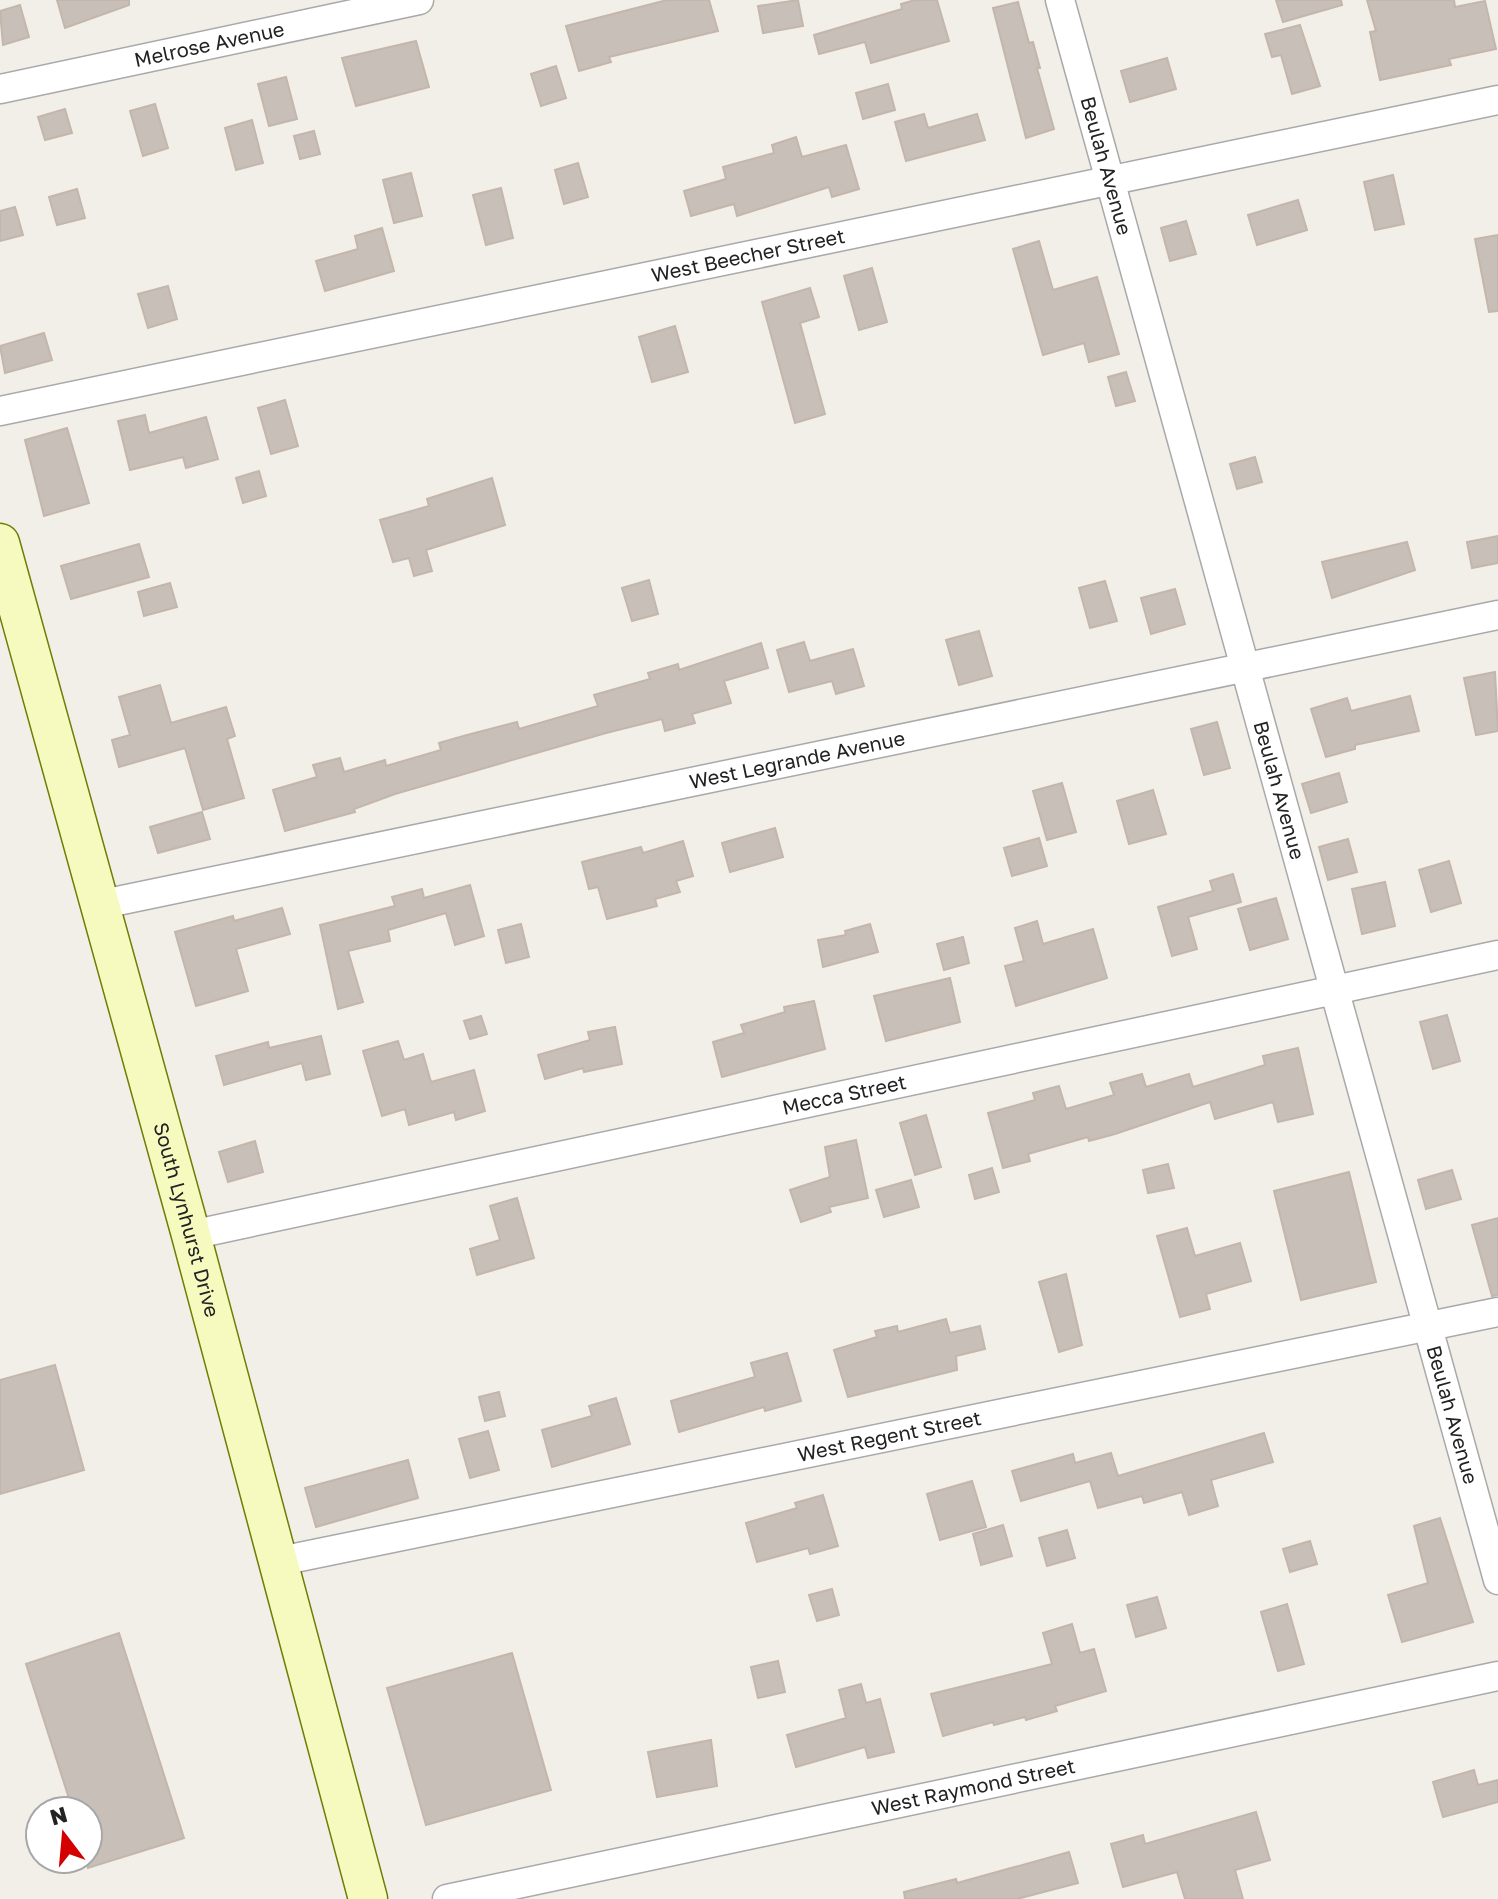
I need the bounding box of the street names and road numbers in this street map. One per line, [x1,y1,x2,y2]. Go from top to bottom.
street label: Melrose Avenue [132,16,286,71]
street label: Beulah Avenue [1076,93,1138,237]
street label: West Beecher Street [649,223,847,287]
street label: Beulah Avenue [1249,718,1311,862]
street label: West Legrande Avenue [687,725,907,793]
street label: Mecca Street [780,1069,908,1119]
street label: South Lynhurst Drive [149,1119,225,1320]
street label: Beulah Avenue [1422,1342,1484,1486]
street label: West Regent Street [795,1405,983,1466]
street label: West Raymond Street [869,1753,1077,1820]

